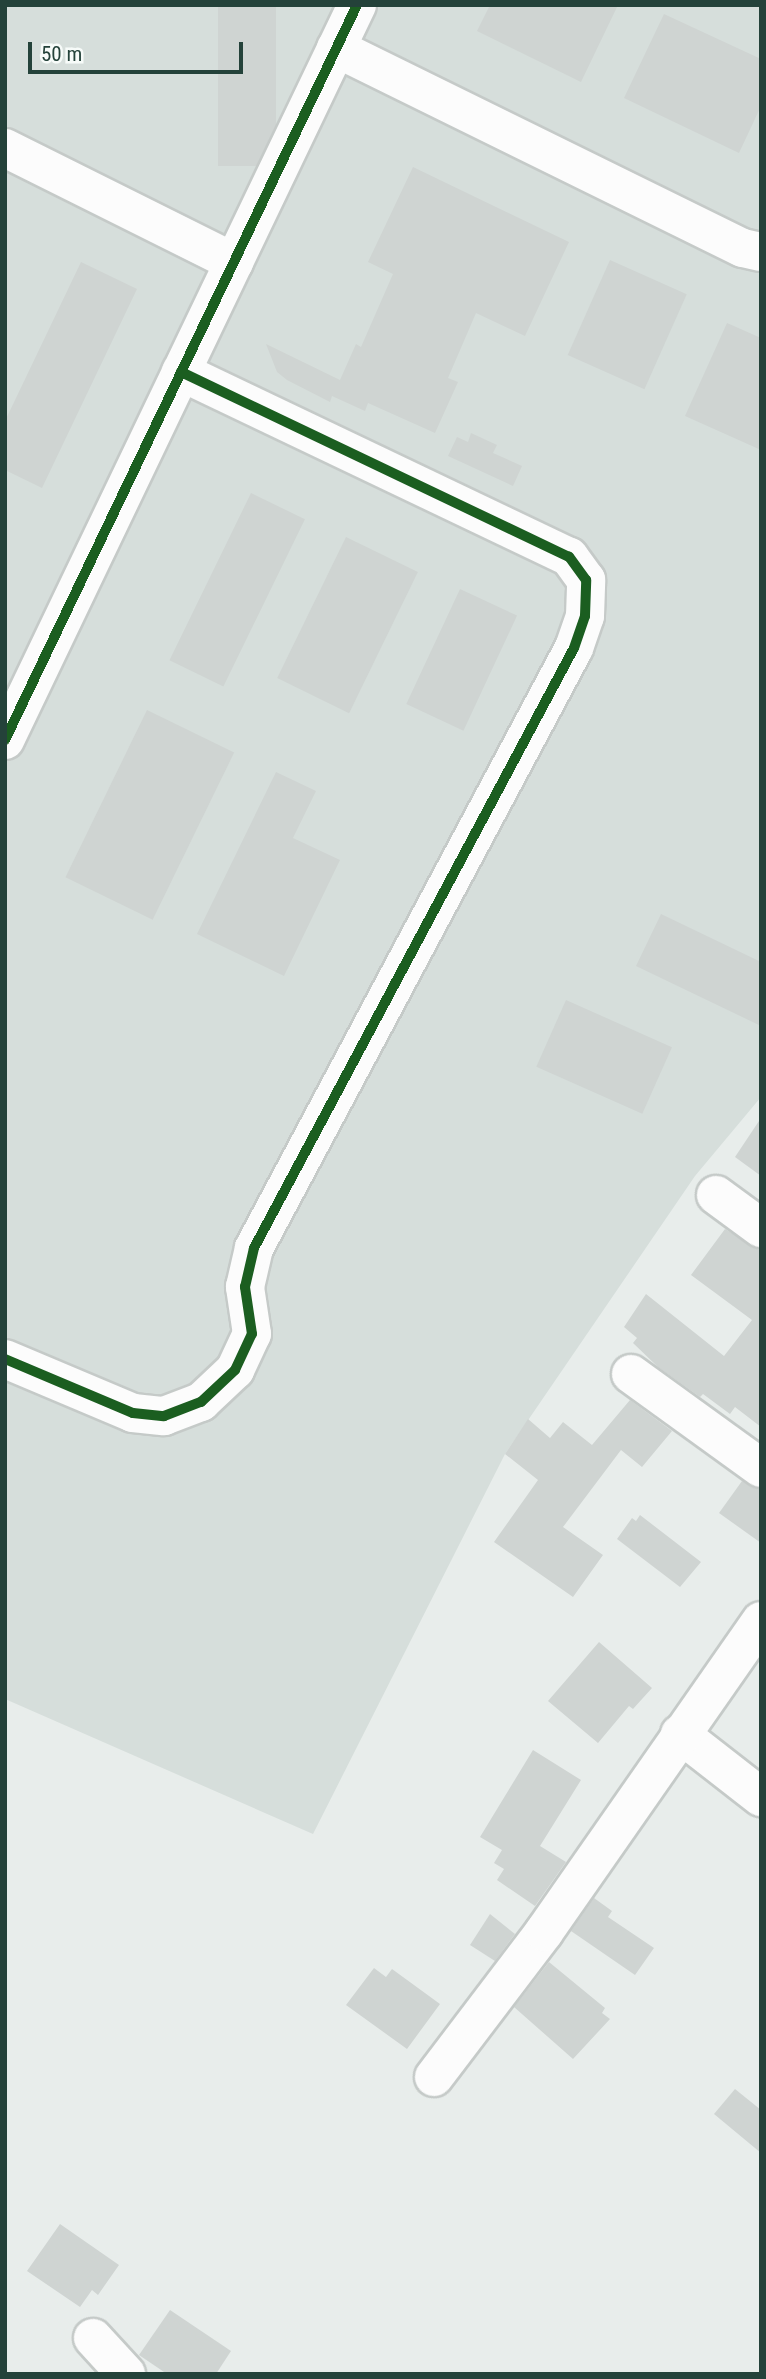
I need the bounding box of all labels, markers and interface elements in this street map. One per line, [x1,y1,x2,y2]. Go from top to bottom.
scale bar [32,28,247,72]
text: 50 m [41,42,82,66]

